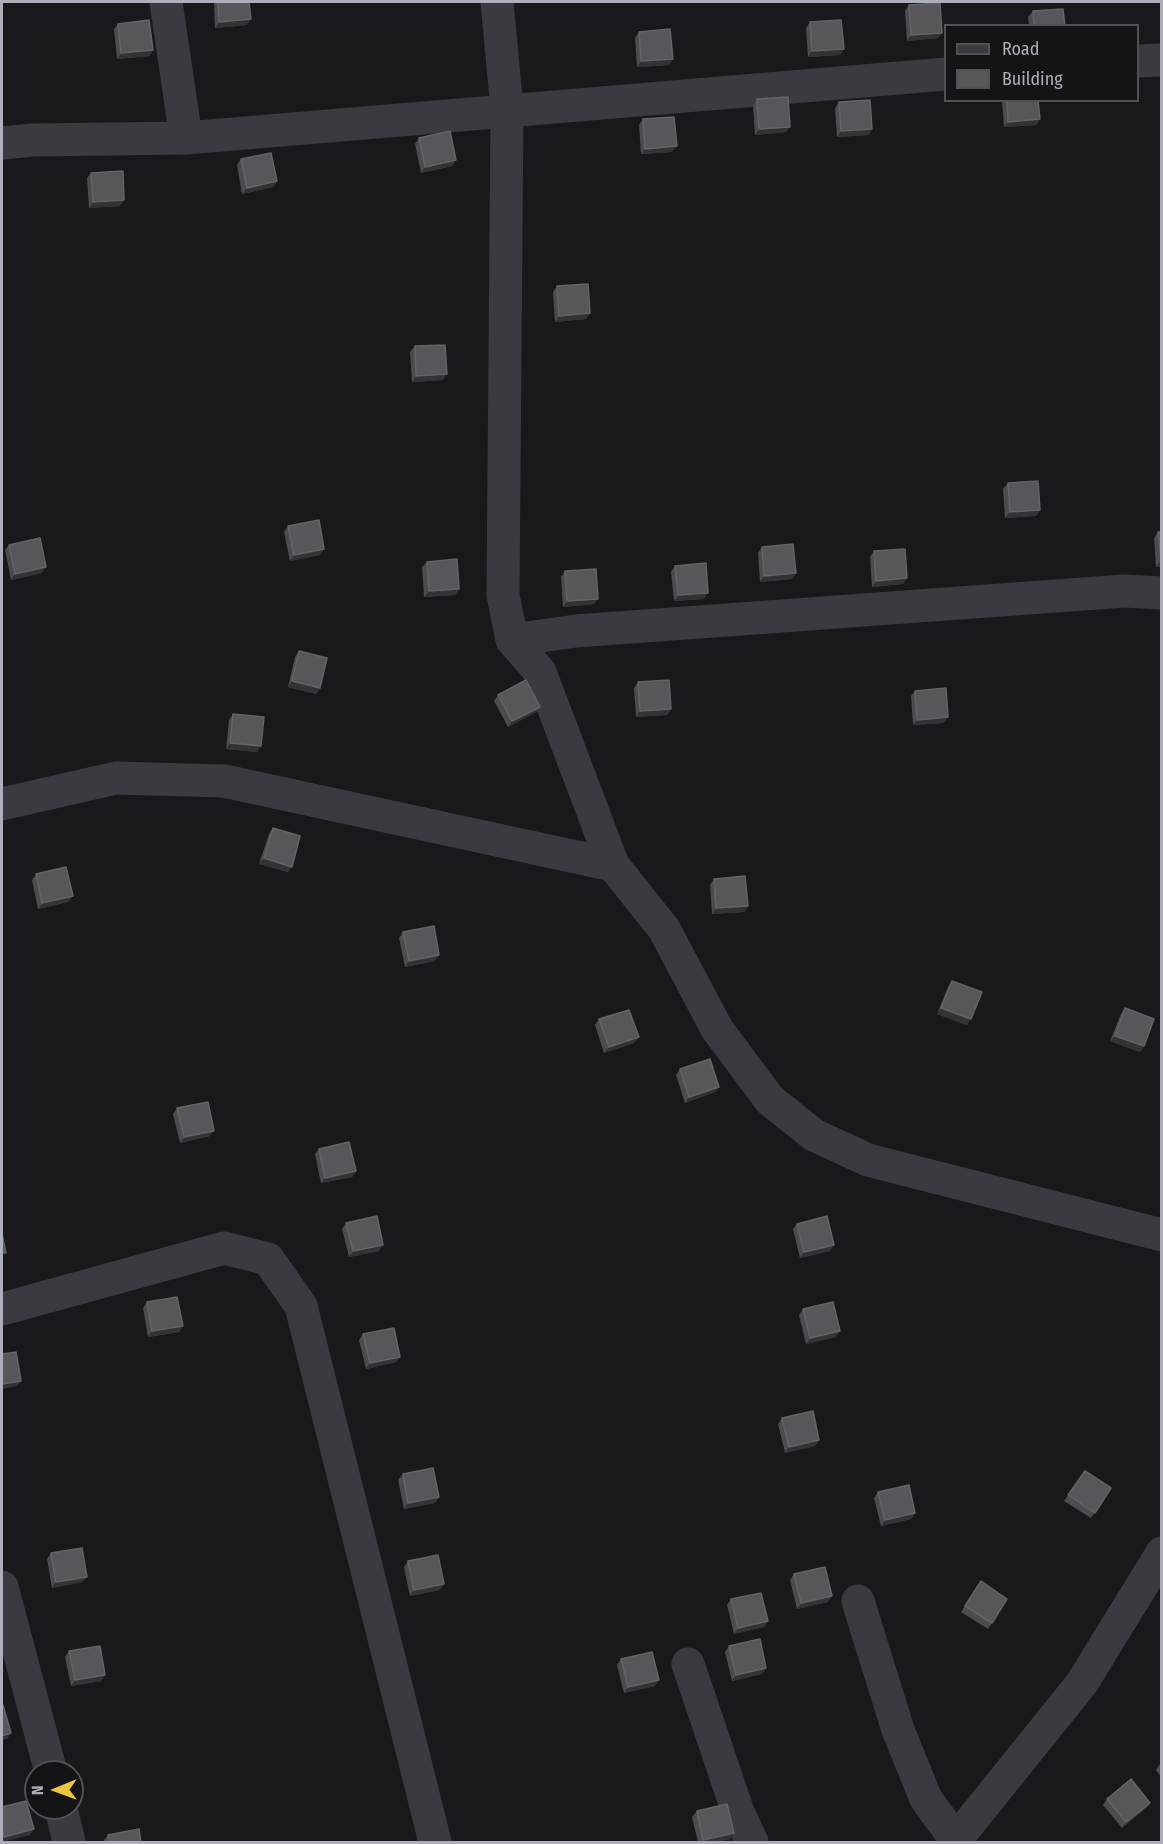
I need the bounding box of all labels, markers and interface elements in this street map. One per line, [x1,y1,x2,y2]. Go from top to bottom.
legend [944,24,1139,102]
text: Road [1002,38,1039,60]
text: Building [1002,68,1063,90]
north arrow [24,1760,84,1820]
text: N [28,1785,47,1795]

